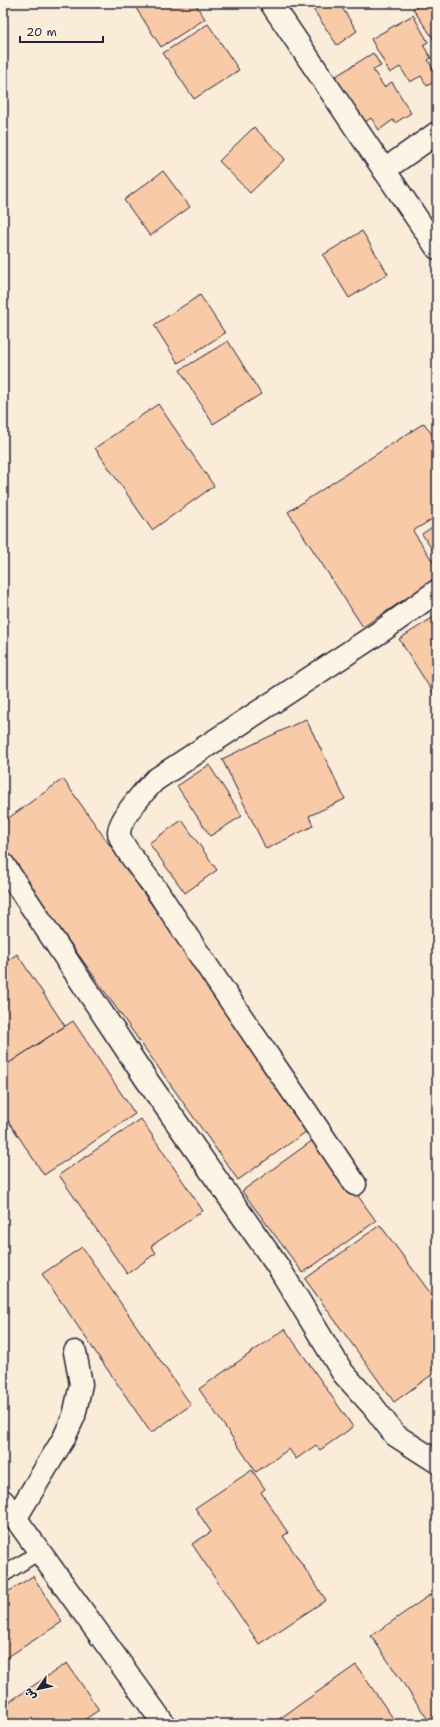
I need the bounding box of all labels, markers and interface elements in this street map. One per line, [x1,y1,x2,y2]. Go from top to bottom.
scale bar [20,18,103,44]
text: 20 m [26,24,57,40]
north arrow [18,1669,58,1709]
text: ش [21,1685,40,1704]

